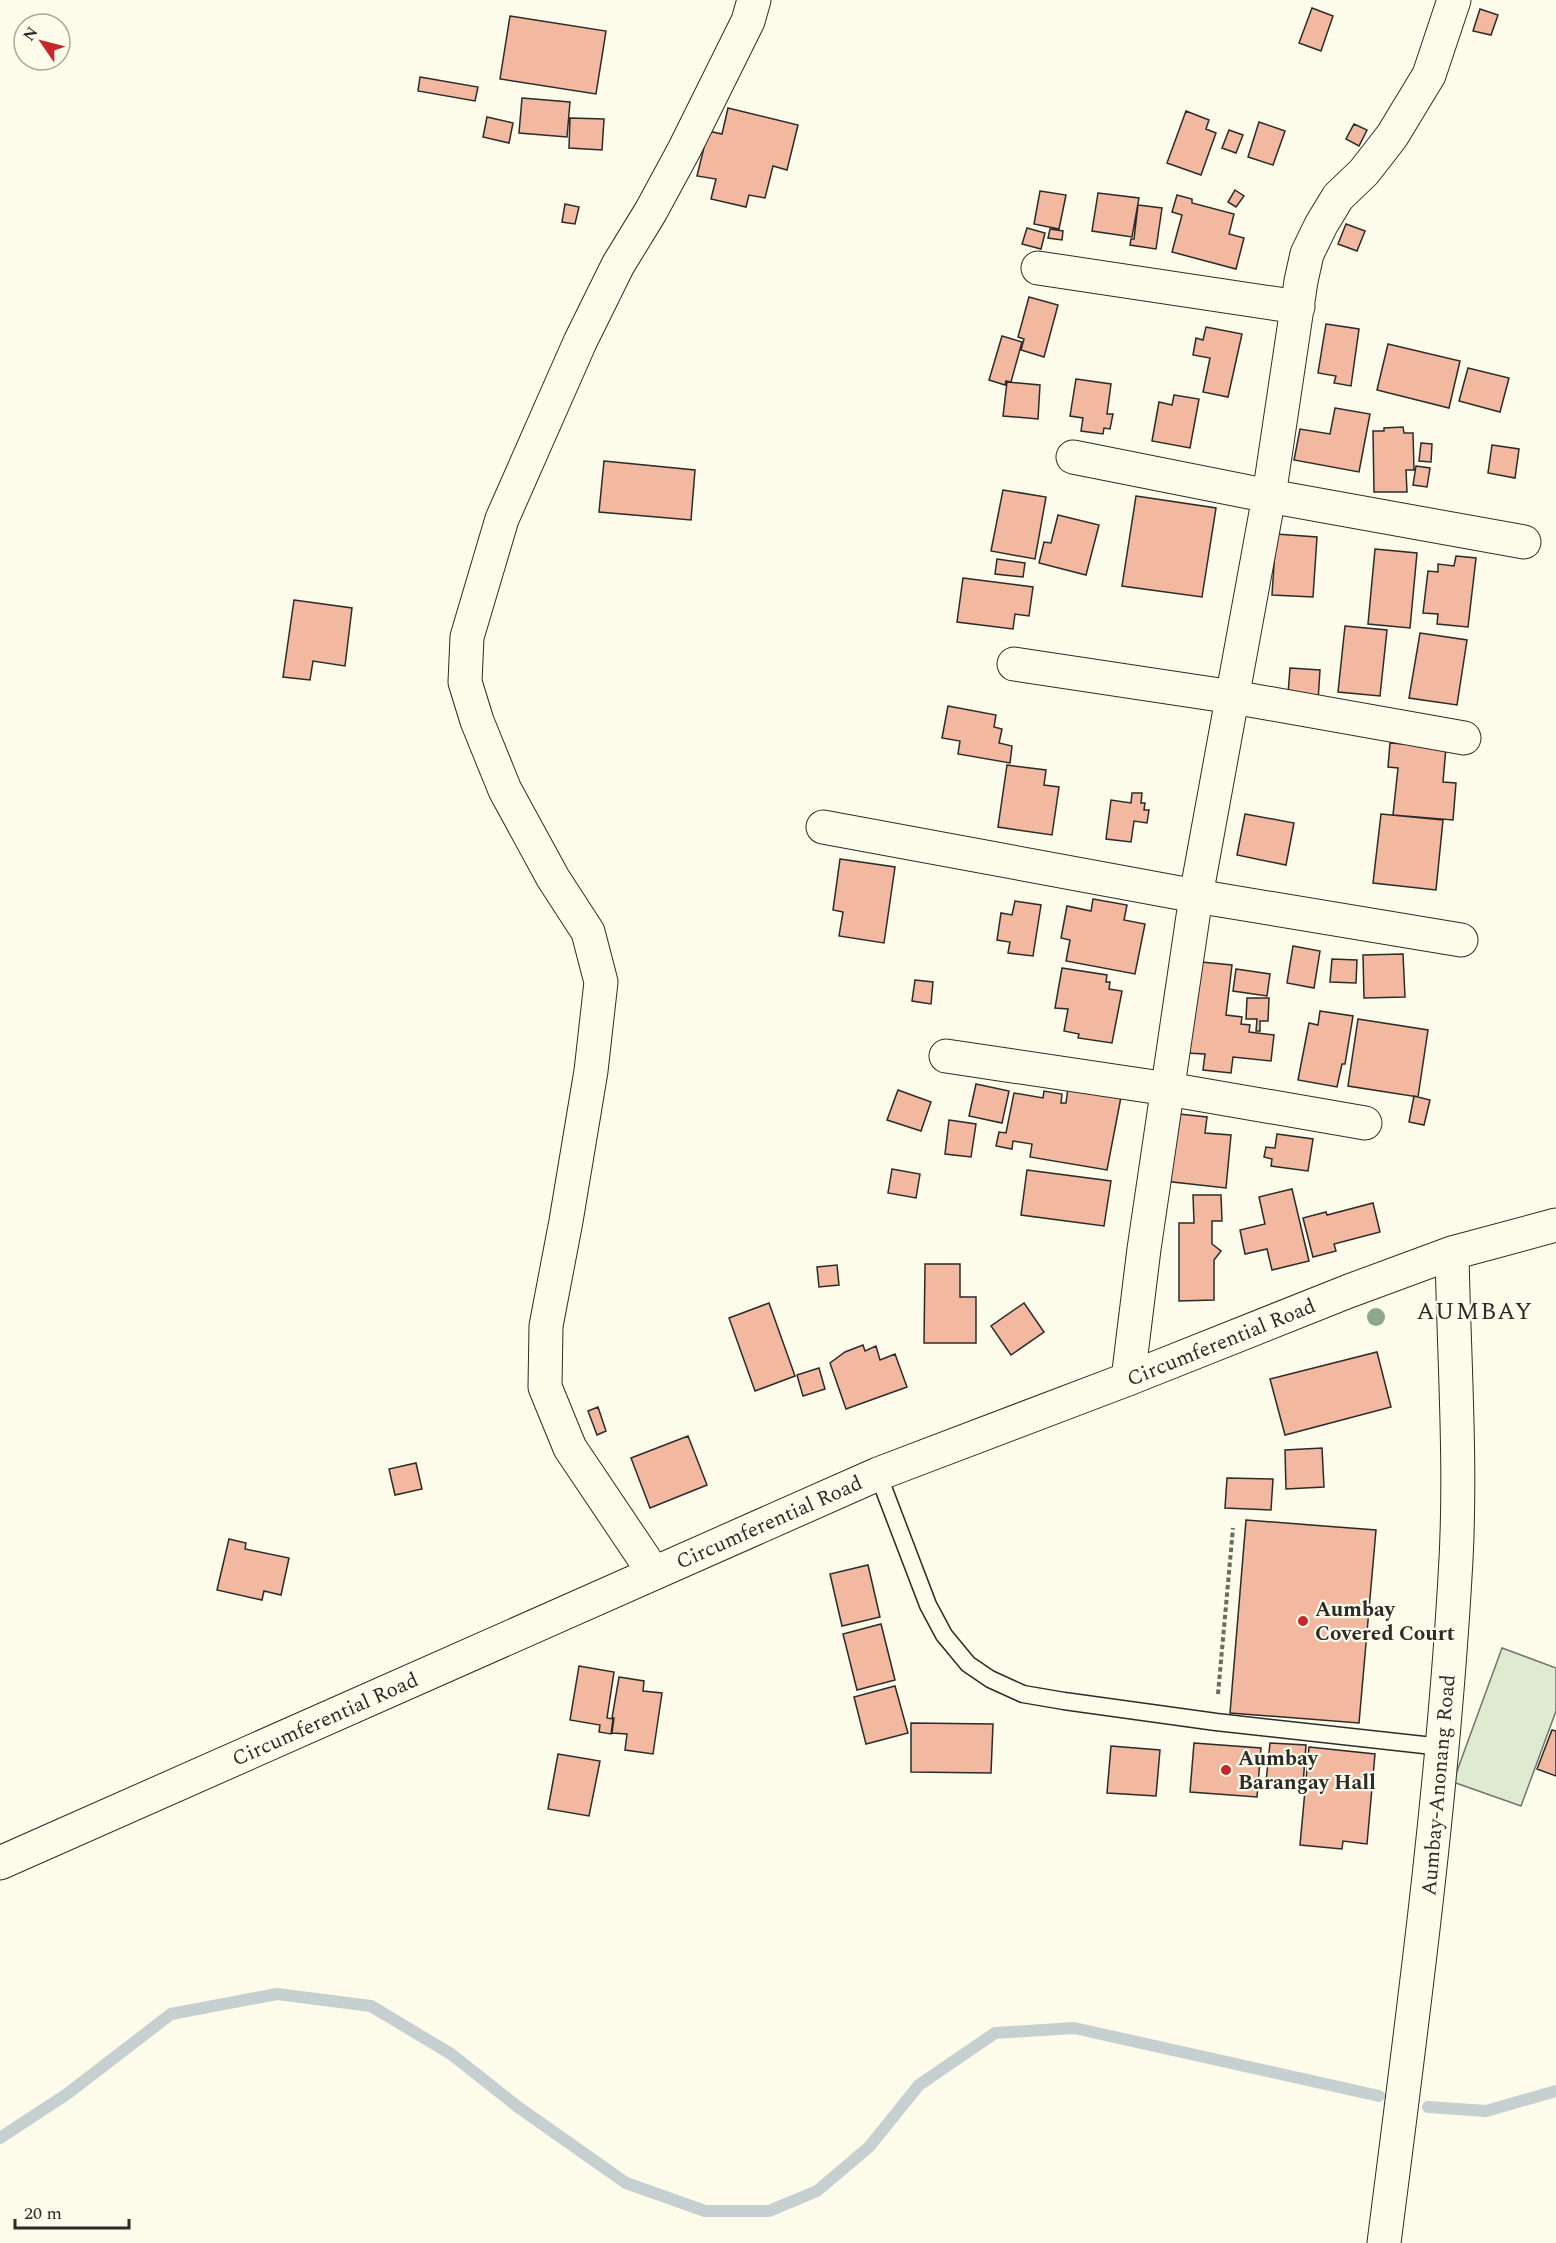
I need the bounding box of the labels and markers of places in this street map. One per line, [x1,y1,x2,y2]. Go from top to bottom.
place label: Aumbay Covered Court [1315,1594,1455,1650]
marker: Aumbay Covered Court [1296,1614,1310,1628]
place label: Aumbay Barangay Hall [1238,1743,1376,1799]
marker: Aumbay Barangay Hall [1219,1763,1233,1777]

